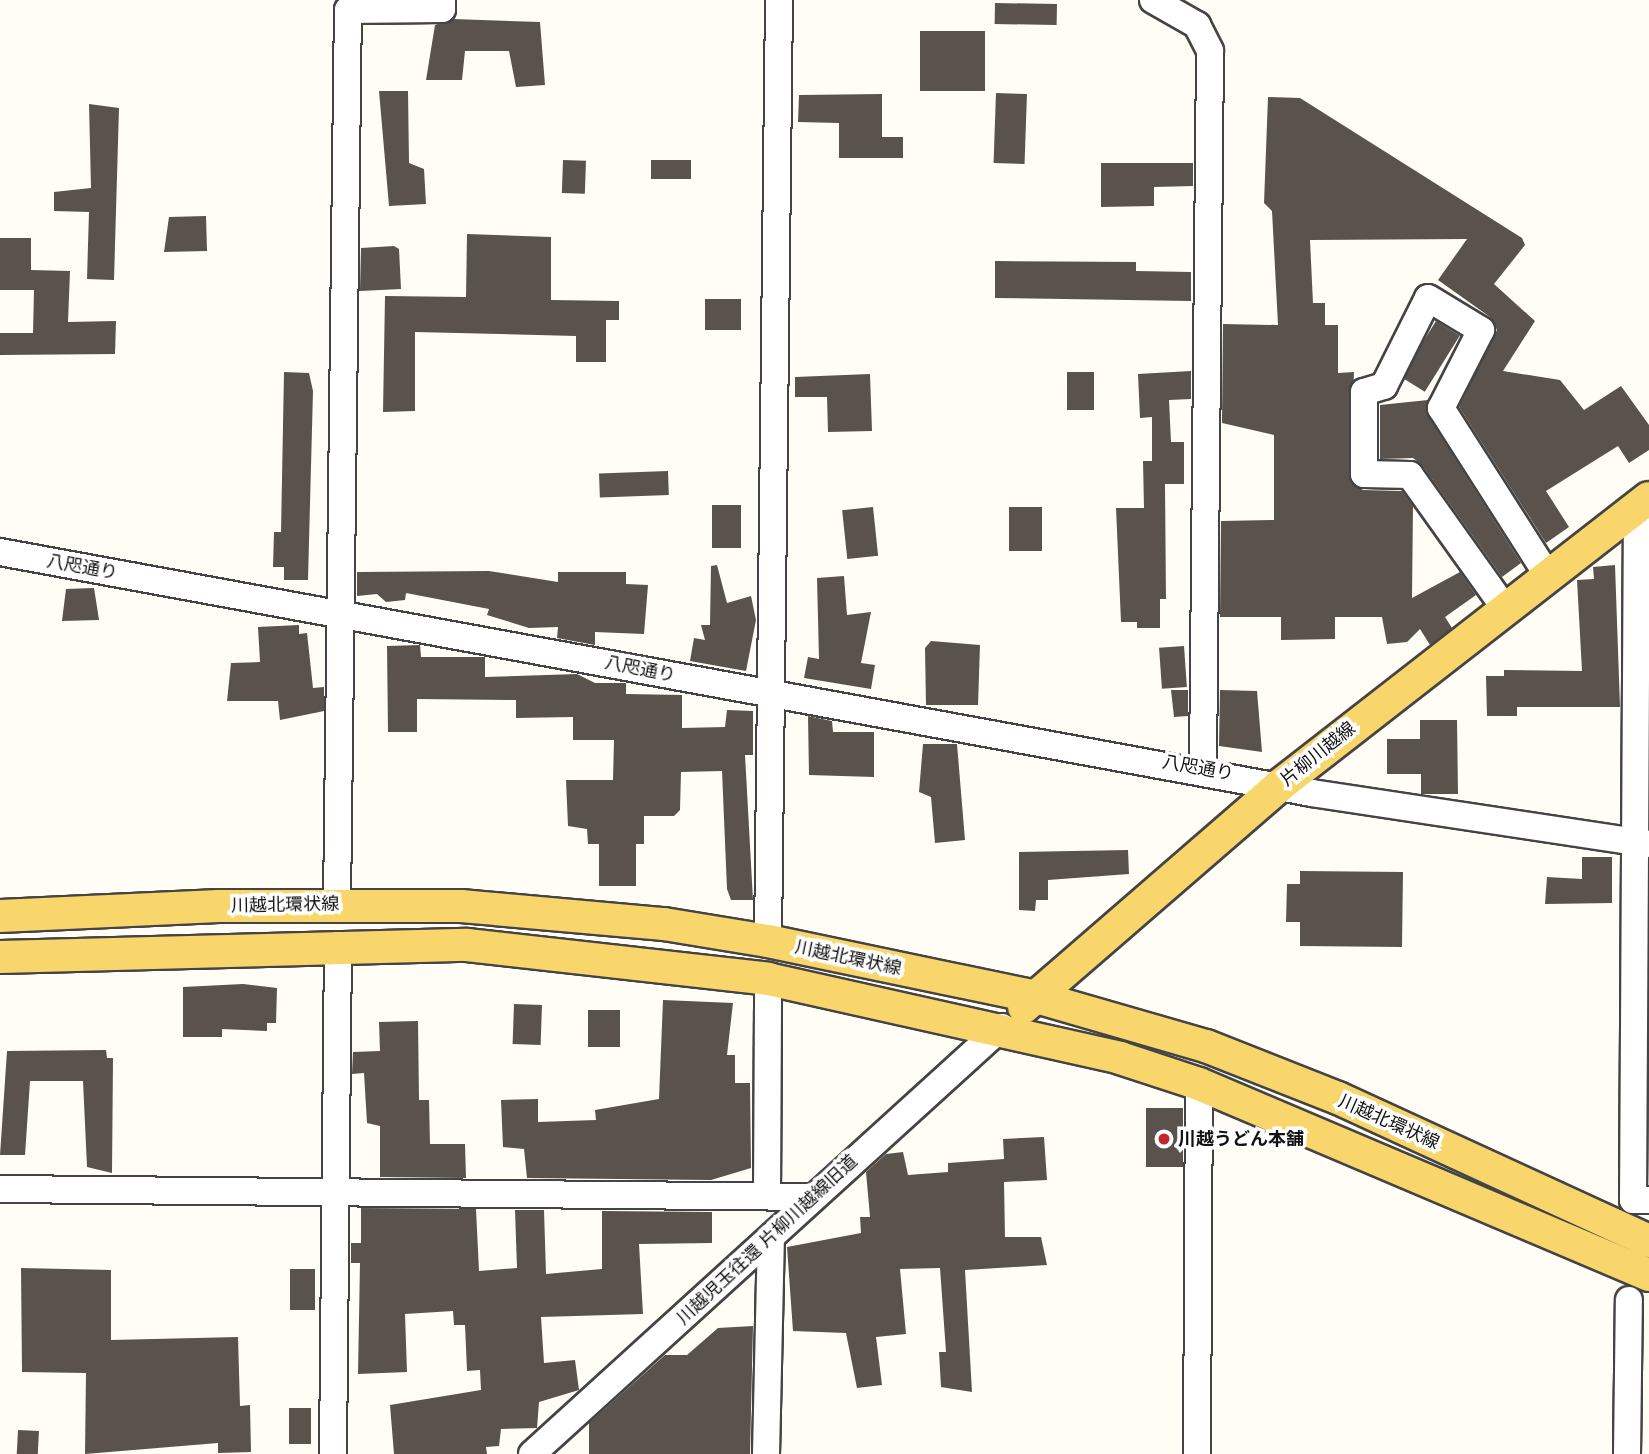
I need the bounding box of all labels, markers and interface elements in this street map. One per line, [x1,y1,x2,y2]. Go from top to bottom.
street label: 八咫通り [45,550,119,584]
street label: 八咫通り [603,652,677,686]
street label: 片柳川越線 [1276,717,1360,791]
street label: 八咫通り [1161,751,1235,785]
street label: 川越北環状線 [231,893,339,917]
street label: 川越北環状線 [793,936,903,980]
street label: 川越北環状線 [1335,1090,1443,1154]
place label: 川越うどん本舗 [1178,1128,1304,1150]
marker: 川越うどん本舗 [1156,1131,1172,1147]
street label: 川越児玉往還 片柳川越線旧道 [672,1151,862,1329]

